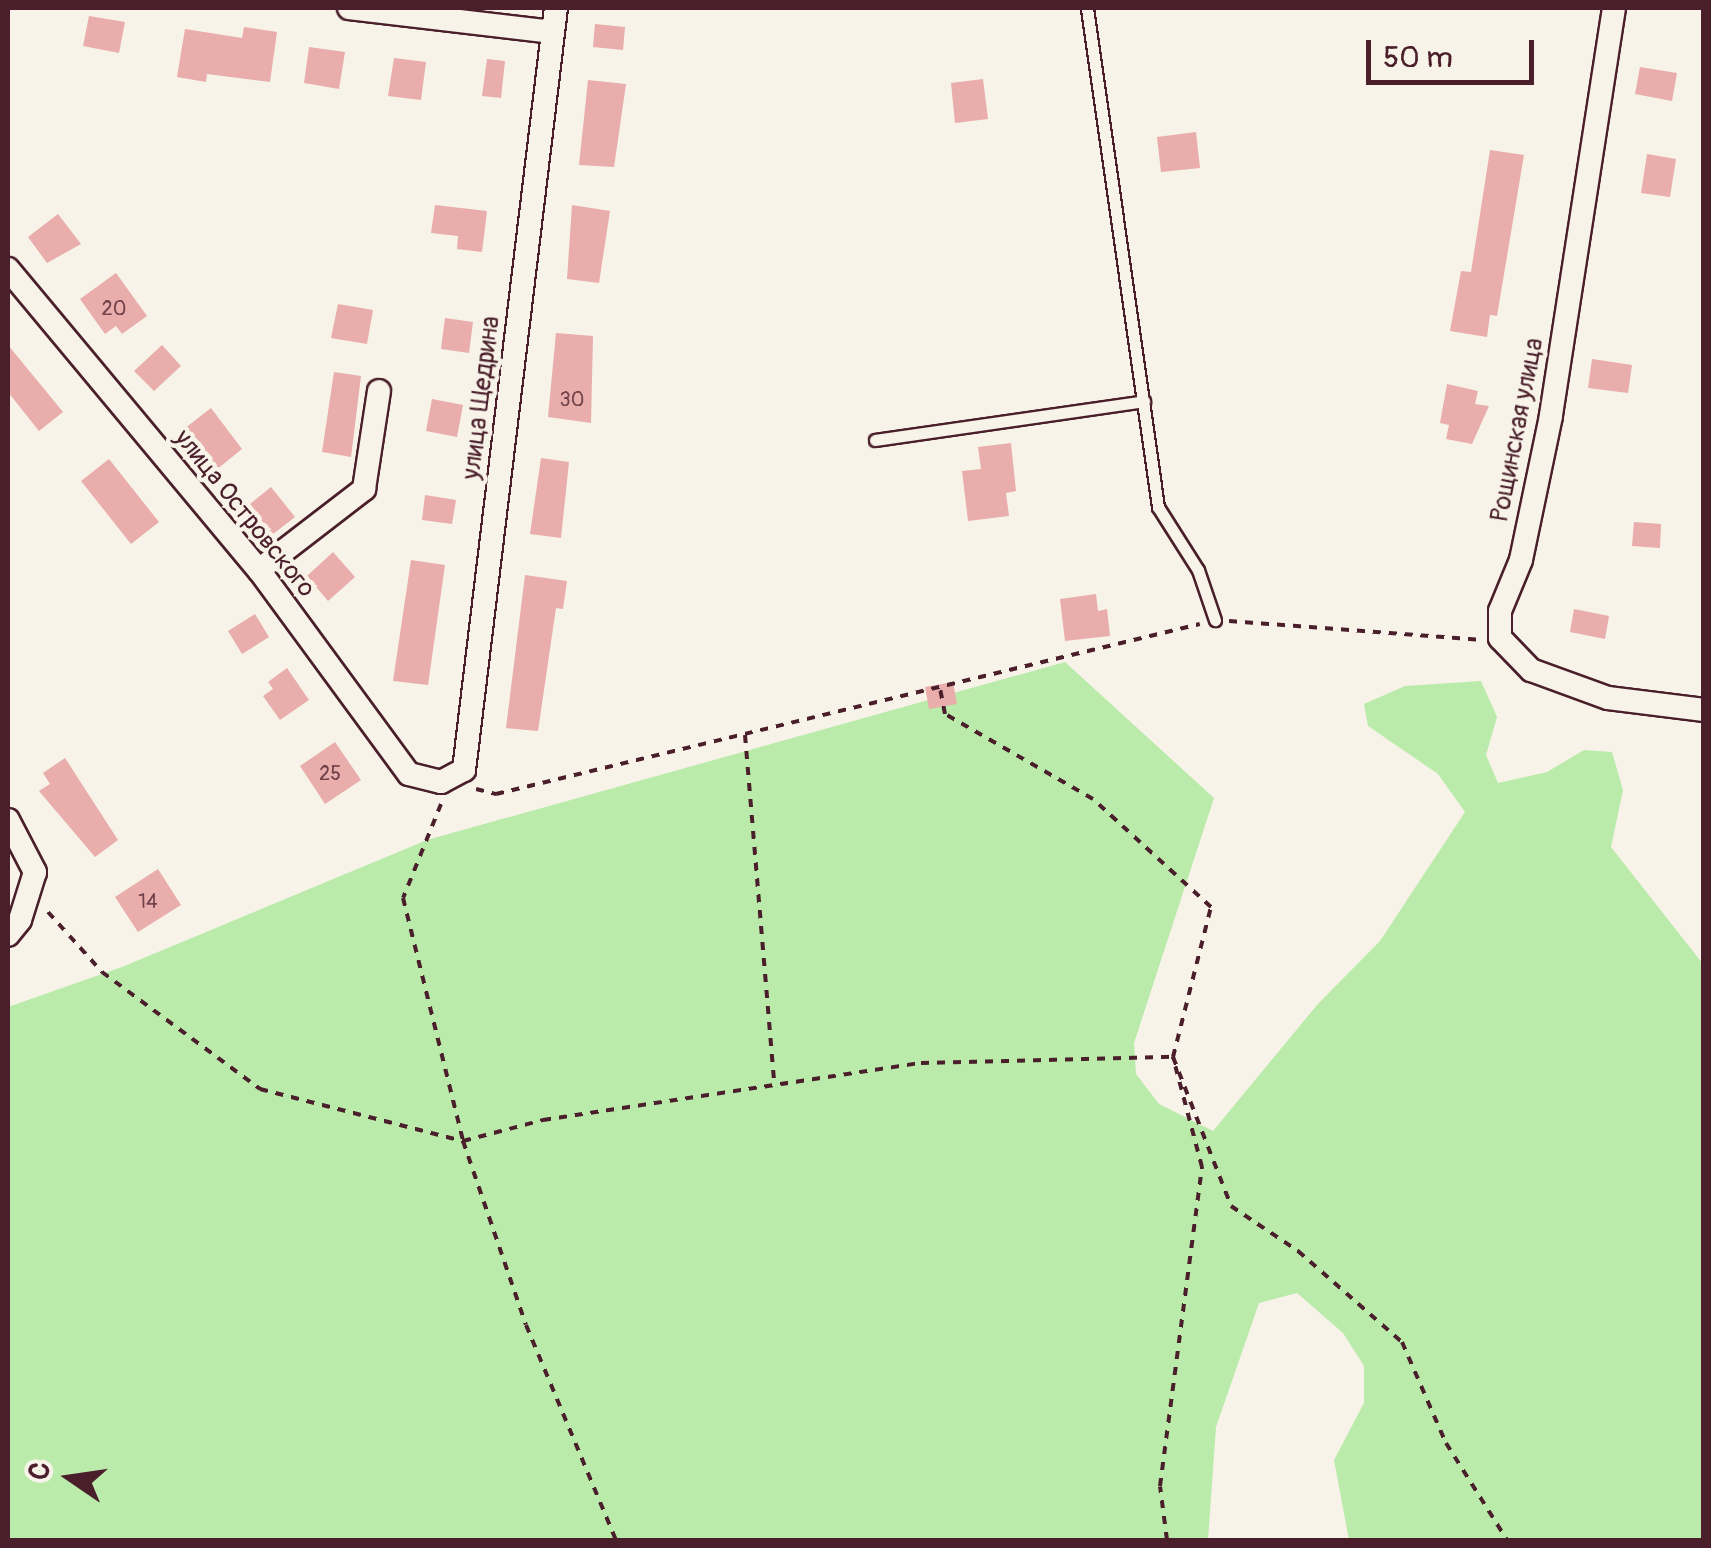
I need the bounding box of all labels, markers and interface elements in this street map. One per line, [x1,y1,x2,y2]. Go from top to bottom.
scale bar [1371,20,1538,82]
text: 50 m [1383,39,1453,76]
house number: 20 [102,296,126,320]
street label: улица Щедрина [457,315,507,481]
street label: Рощинская улица [1486,336,1550,524]
house number: 30 [560,387,584,411]
street label: улица Островского [167,424,321,604]
house number: 25 [319,761,341,785]
house number: 14 [138,889,158,913]
north arrow [20,1428,120,1528]
text: С [21,1459,59,1483]

